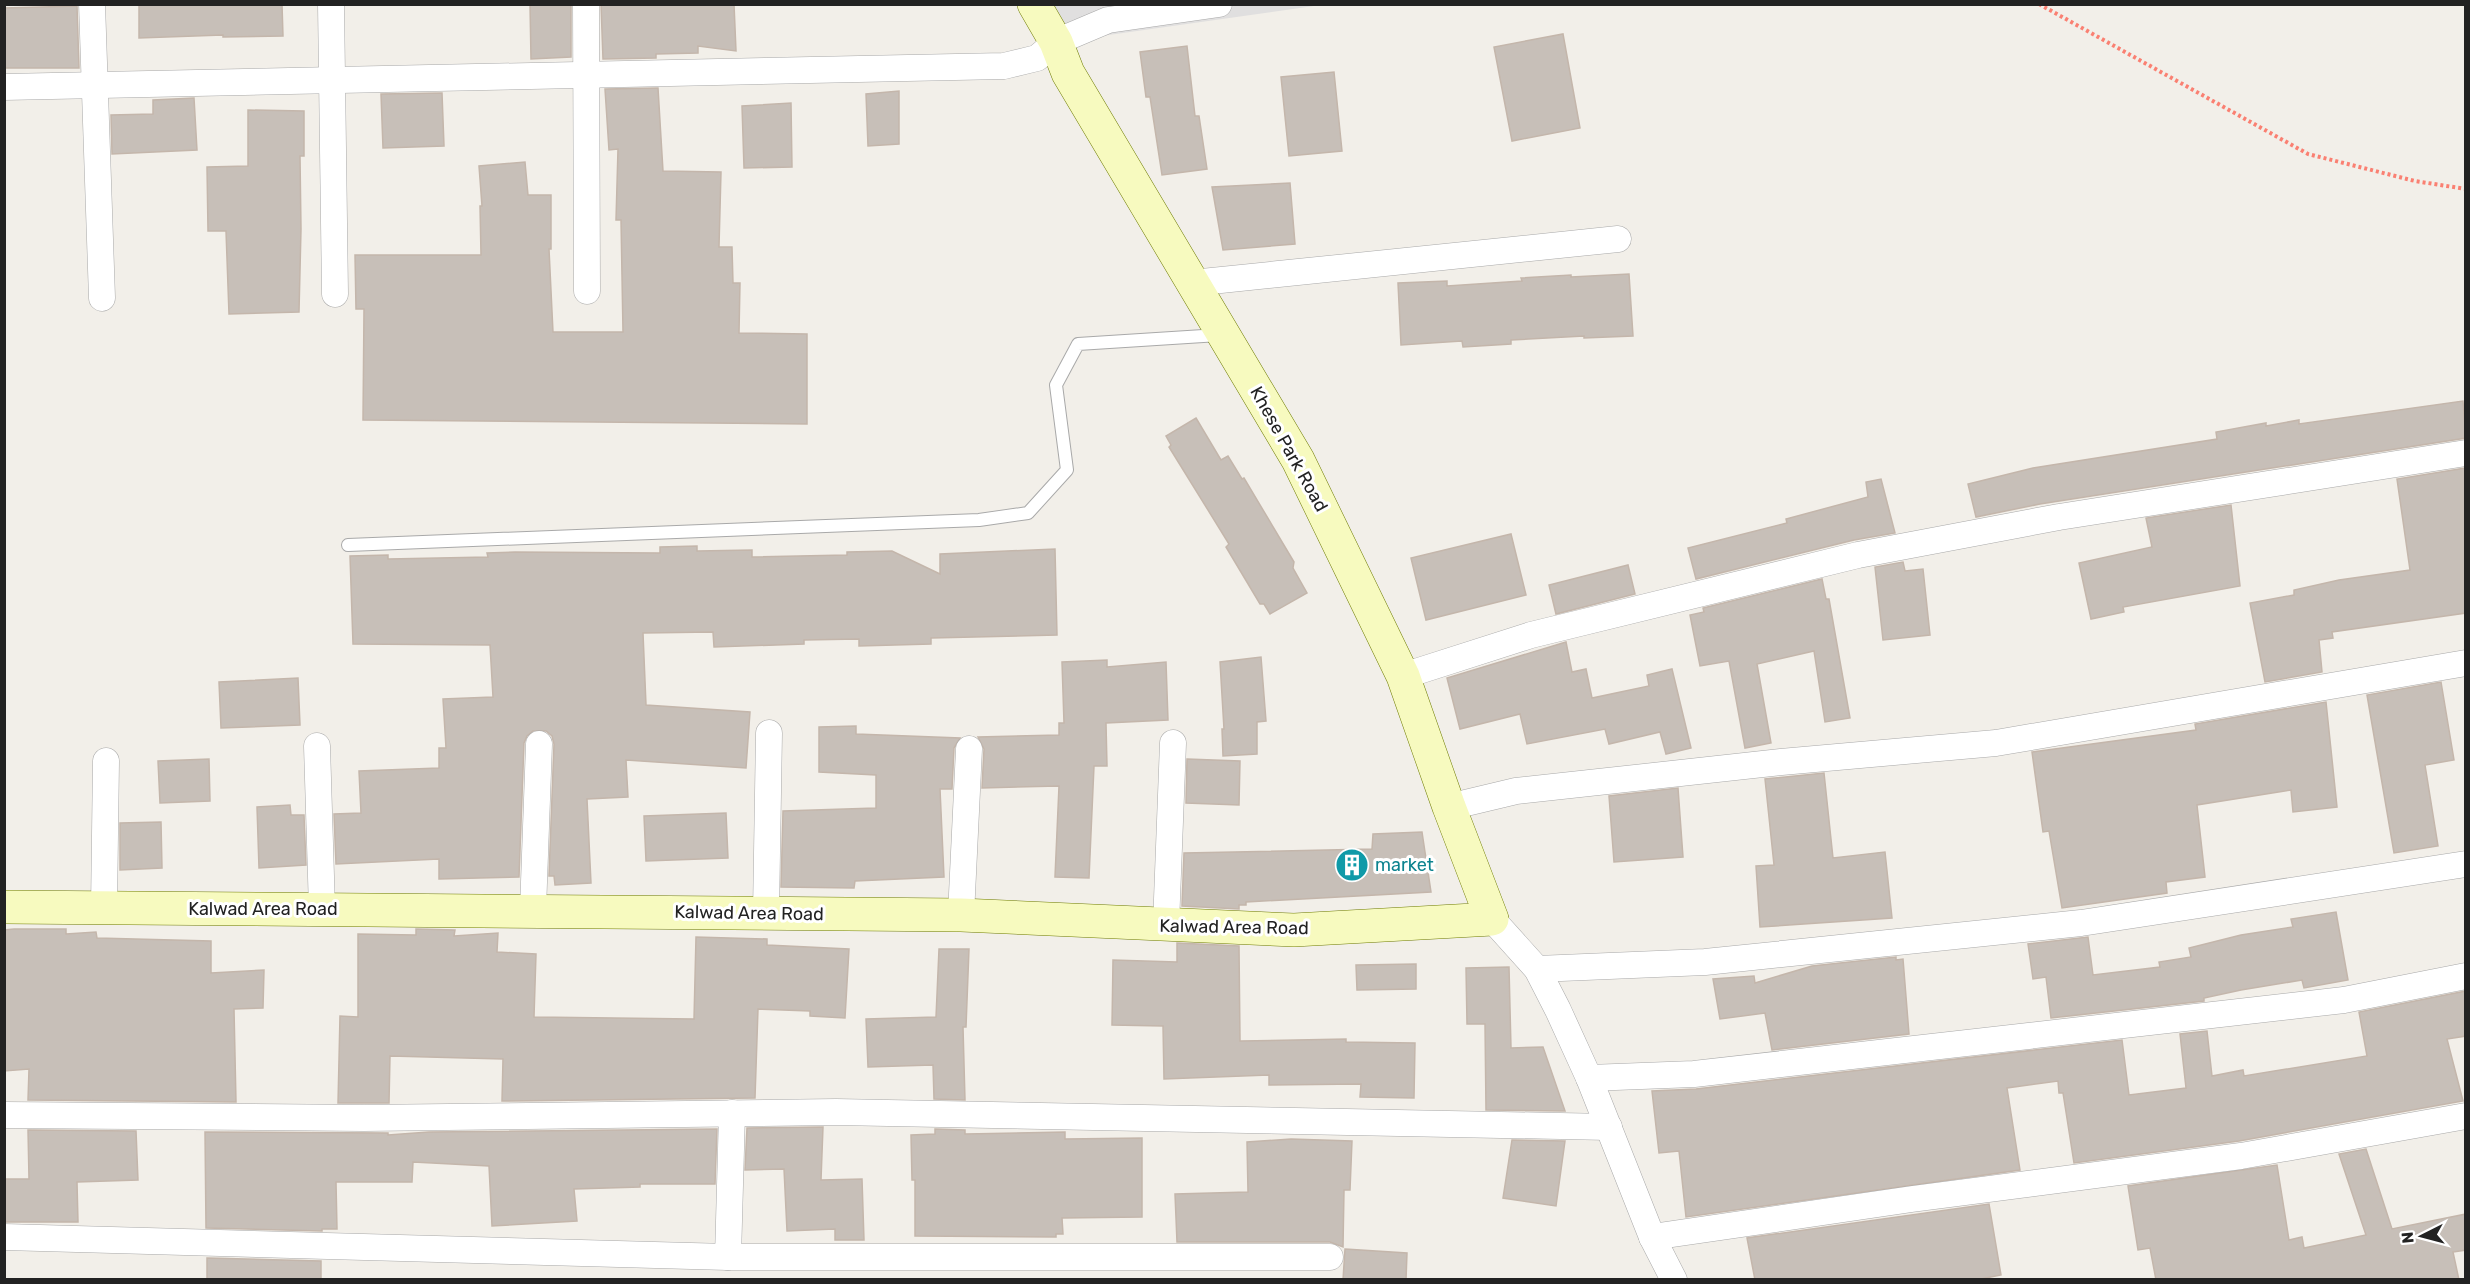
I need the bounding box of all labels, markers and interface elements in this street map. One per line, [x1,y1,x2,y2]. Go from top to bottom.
street label: Khese Park Road [1245,382,1333,516]
building icon: market [1334,847,1370,883]
place label: market [1375,854,1434,876]
street label: Kalwad Area Road [188,898,338,920]
street label: Kalwad Area Road [674,901,824,925]
street label: Kalwad Area Road [1159,915,1309,939]
north arrow [2392,1206,2452,1266]
text: N [2398,1231,2418,1244]

